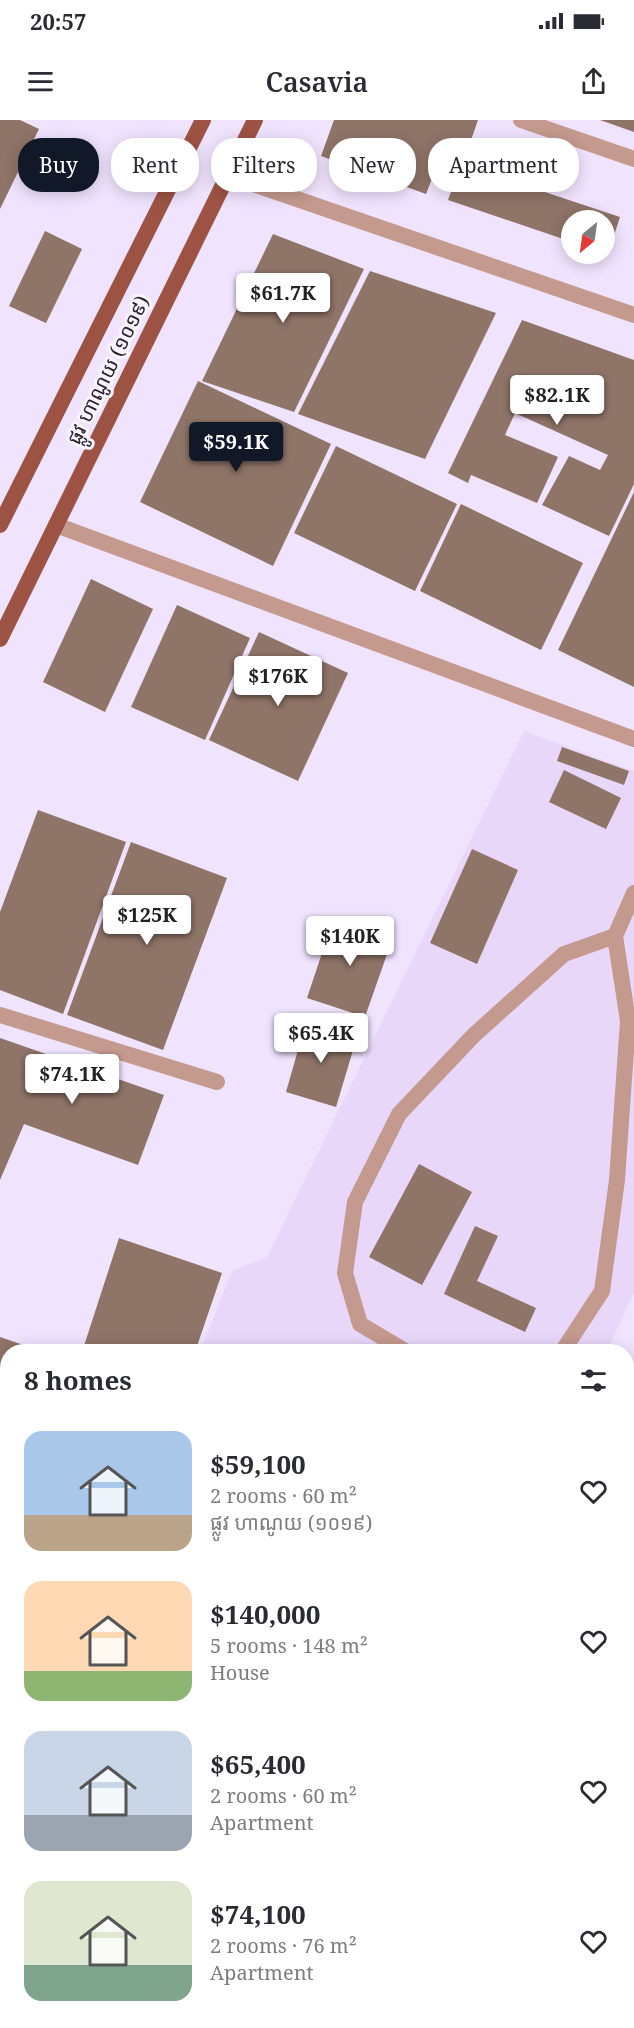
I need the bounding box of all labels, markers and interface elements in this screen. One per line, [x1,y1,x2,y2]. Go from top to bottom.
text: 20:57 [30,6,86,36]
text: Casavia [266,63,368,100]
icon: menu [24,65,57,98]
icon: share [577,65,610,98]
chip: Buy [18,138,99,192]
chip: Rent [111,138,199,192]
chip: Filters [211,138,317,192]
chip: New [329,138,416,192]
chip: Apartment [428,138,579,192]
north arrow [561,210,615,264]
map controls [561,210,615,264]
pin: $61.7K [234,273,332,324]
text: $61.7K [250,279,316,306]
street label: ផ្លូវ ហាណូយ (១០១៩) [60,291,161,451]
pin: $82.1K [508,375,606,426]
text: $82.1K [524,381,590,408]
pin: $59.1K [187,422,285,473]
text: $59.1K [203,428,269,455]
pin: $176K [236,656,320,707]
text: $176K [248,662,308,689]
pin: $125K [105,895,189,946]
text: $125K [117,901,177,928]
pin: $140K [308,916,392,967]
text: $140K [320,922,380,949]
pin: $65.4K [272,1013,370,1064]
text: $65.4K [288,1019,354,1046]
pin: $74.1K [23,1054,121,1105]
text: $74.1K [39,1060,105,1087]
text: 8 homes [24,1362,132,1398]
icon: filters [577,1364,610,1397]
text: $59,100 [210,1446,306,1482]
icon: home [72,1455,144,1527]
icon: heart [577,1475,610,1508]
text: 2 rooms · 60 m² [210,1482,357,1509]
text: ផ្លូវ ហាណូយ (១០១៩) [210,1509,372,1536]
text: $140,000 [210,1596,320,1632]
icon: home [72,1605,144,1677]
icon: heart [577,1625,610,1658]
text: 5 rooms · 148 m² [210,1632,368,1659]
text: House [210,1659,270,1686]
text: $65,400 [210,1746,306,1782]
icon: home [72,1755,144,1827]
icon: heart [577,1775,610,1808]
text: 2 rooms · 60 m² [210,1782,357,1809]
text: Apartment [210,1809,314,1836]
text: $74,100 [210,1896,306,1932]
icon: home [72,1905,144,1977]
icon: heart [577,1925,610,1958]
text: 2 rooms · 76 m² [210,1932,357,1959]
text: Apartment [210,1959,314,1986]

